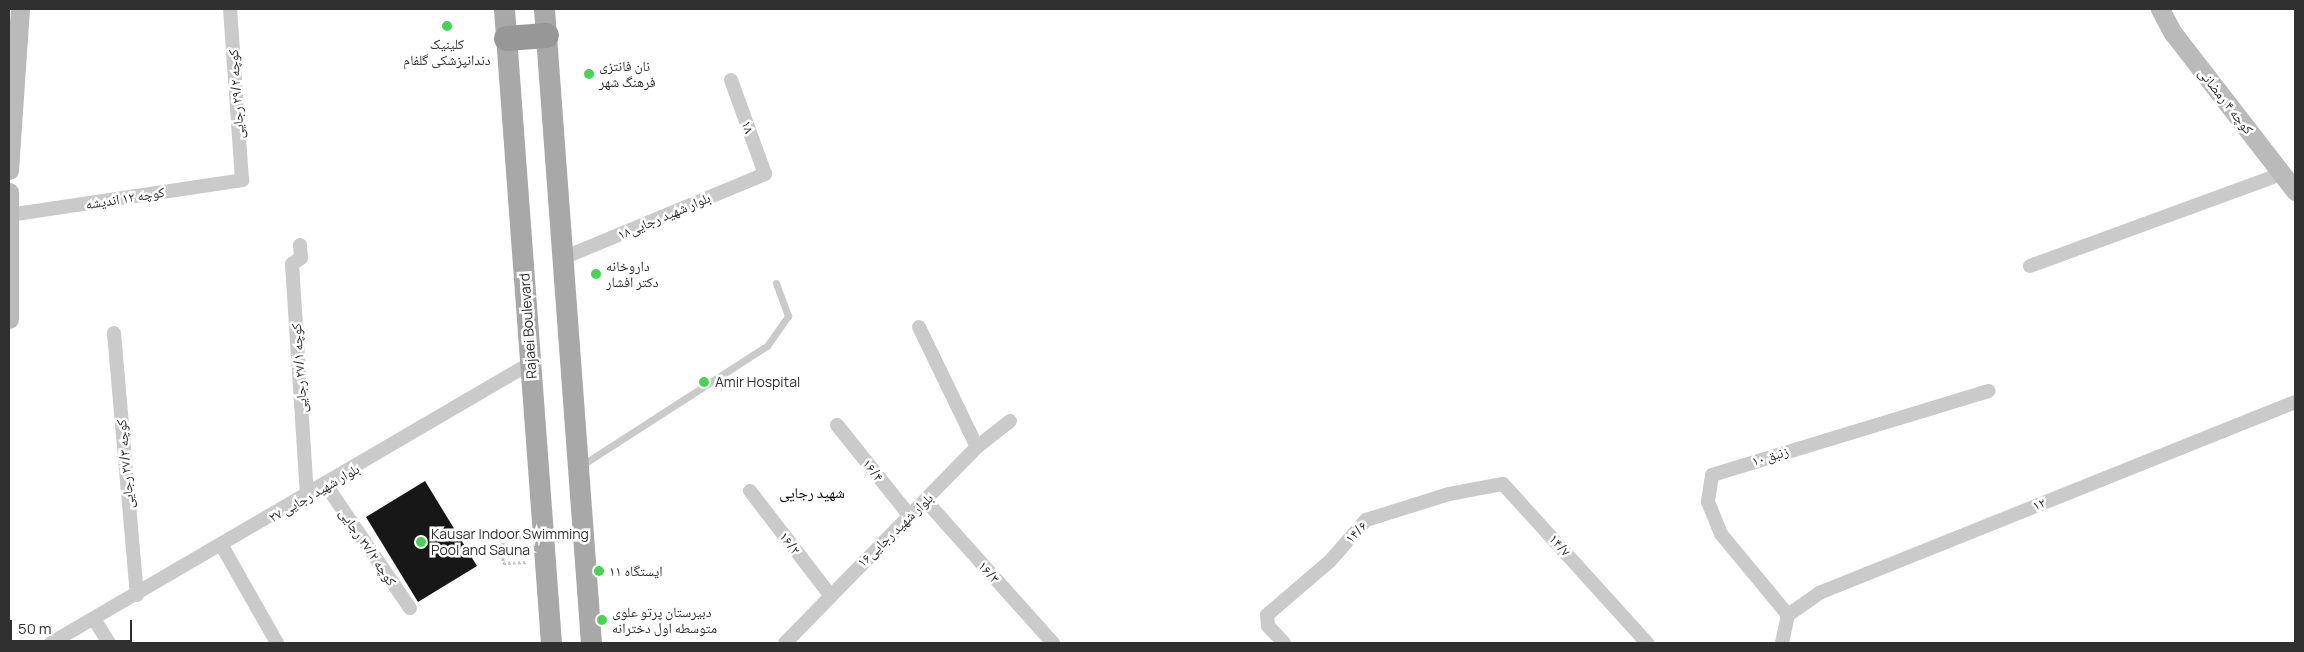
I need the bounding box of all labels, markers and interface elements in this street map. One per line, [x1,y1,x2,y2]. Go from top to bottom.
marker: کلینیک دندانپزشکی گلفام [440,19,454,33]
place label: کلینیک دندانپزشکی گلفام [403,36,491,68]
street label: کوچه ۲۹/۲ رجایی [224,49,248,139]
place label: نان فانتزی فرهنگ شهر [599,58,656,90]
street label: کوچه ۴ رمضانی [2195,65,2257,137]
marker: نان فانتزی فرهنگ شهر [583,68,595,80]
street label: ۱۸ [738,118,758,136]
street label: کوچه ۱۲ اندیشه [84,183,166,213]
street label: بلوار شهید رجایی۱۸ [615,189,713,243]
place label: داروخانه دکتر افشار [606,258,659,290]
marker: داروخانه دکتر افشار [590,268,602,280]
street label: Rajaei Boulevard [516,272,540,380]
street label: کوچه ۲۷/۱ رجایی [287,323,311,413]
place label: Amir Hospital [715,374,800,390]
marker: Amir Hospital [697,375,711,389]
street label: کوچه ۲۷/۳ رجایی [113,419,137,509]
street label: زنبق ۱۰ [1750,442,1790,470]
street label: ۱۶/۴ [859,455,887,485]
street label: ۲۷ بلوار شهید رجایی [266,460,362,526]
district label: شهید رجایی [779,484,845,502]
street label: بلوار شهید رجایی۱۶ [853,489,937,571]
street label: ۱۲ [2030,494,2048,514]
street label: کوچه ۲۷/۲ رجایی [336,505,400,589]
street label: ۱۴/۶ [1342,517,1370,547]
place label: Kausar Indoor Swimming Pool and Sauna [431,526,589,558]
street label: ۱۶/۲ [776,528,804,558]
street label: ۱۴/۷ [1546,530,1574,560]
marker: Kausar Indoor Swimming Pool and Sauna [415,536,427,548]
street label: ۱۶/۳ [975,557,1003,587]
place label: ایستگاه ۱۱ [609,563,663,579]
marker: ایستگاه ۱۱ [593,565,605,577]
place label: دبیرستان پرتو علوی متوسطه اول دخترانه [612,604,717,636]
scale bar [12,610,135,642]
marker: دبیرستان پرتو علوی متوسطه اول دخترانه [596,614,608,626]
text: 50 m [18,618,52,639]

